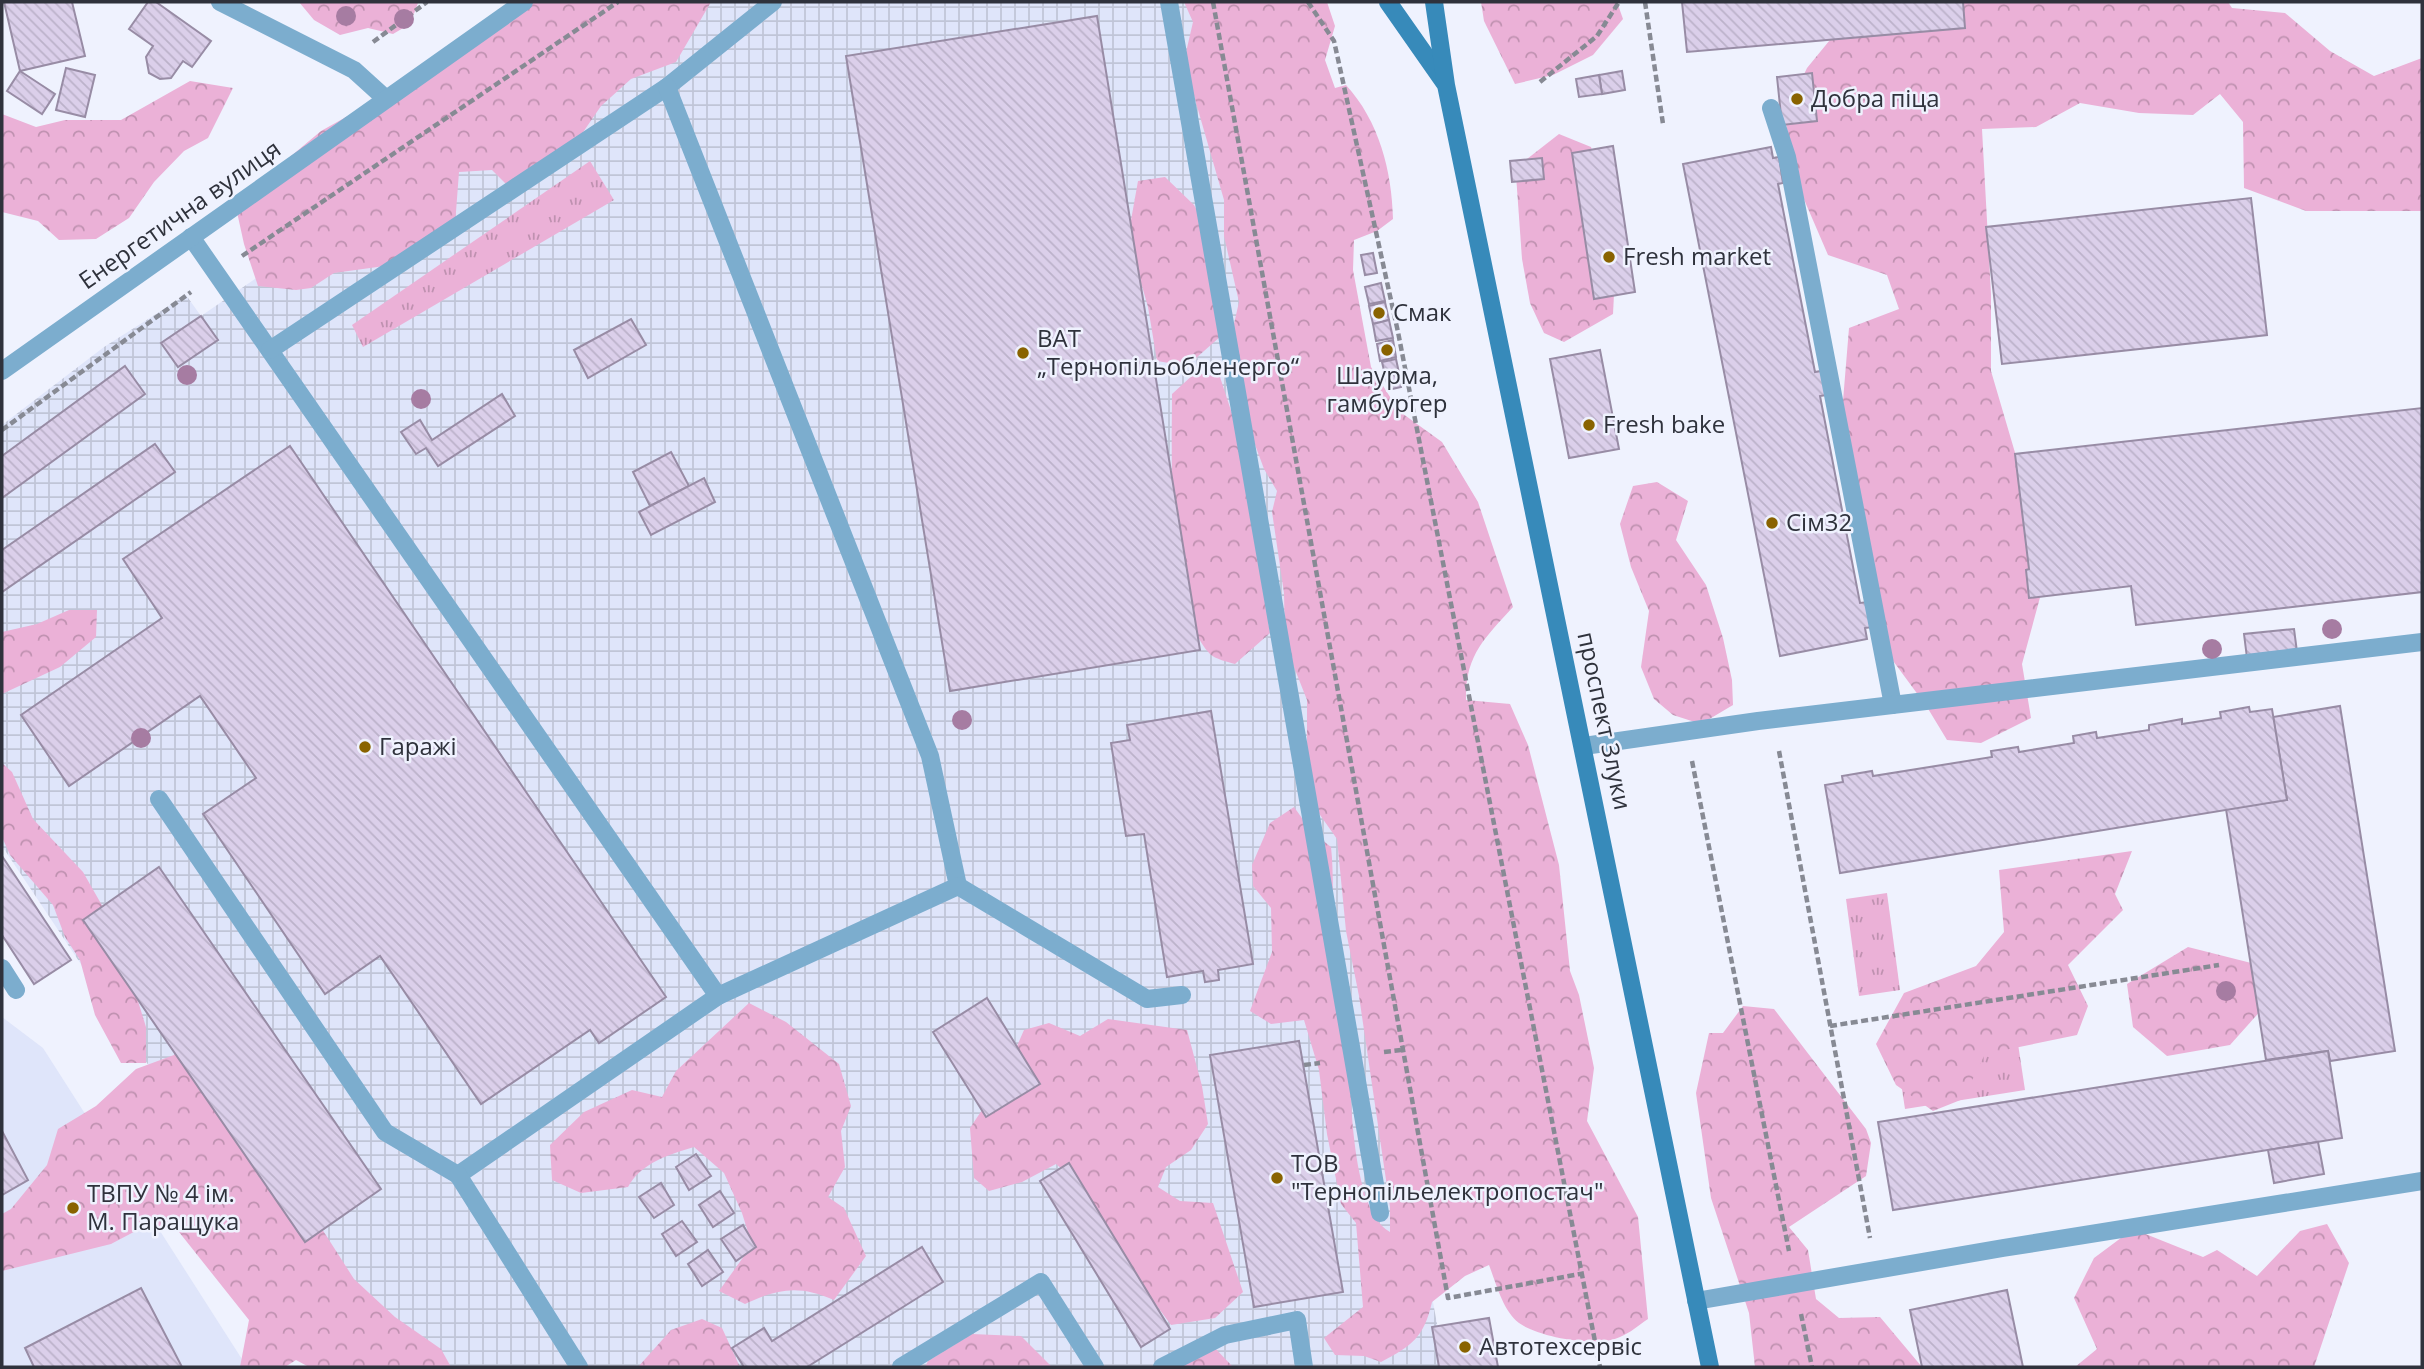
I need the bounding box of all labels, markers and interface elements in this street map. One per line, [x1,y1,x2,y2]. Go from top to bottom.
place label: Добра піца [1811,81,1940,114]
marker: Добра піца [1789,91,1805,107]
street label: Енергетична вулиця [72,132,287,296]
place label: Fresh market [1623,239,1771,272]
marker: Fresh market [1601,249,1617,265]
place label: Смак [1393,295,1452,328]
marker: Смак [1371,305,1387,321]
place label: ВАТ „Тернопільобленерго“ [1037,321,1300,382]
marker: Шаурма, гамбургер [1379,342,1395,358]
marker: ВАТ „Тернопільобленерго“ [1015,345,1031,361]
place label: Шаурма, гамбургер [1327,358,1447,419]
place label: Fresh bake [1603,407,1725,440]
marker: Fresh bake [1581,417,1597,433]
place label: Сім32 [1786,505,1852,538]
marker: Сім32 [1764,515,1780,531]
street label: проспект Злуки [1570,629,1640,813]
place label: Гаражі [379,729,457,762]
marker: Гаражі [357,739,373,755]
place label: ТОВ "Тернопільелектропостач" [1291,1146,1603,1207]
marker: ТОВ "Тернопільелектропостач" [1269,1170,1285,1186]
place label: ТВПУ № 4 ім. М. Паращука [87,1176,239,1237]
marker: ТВПУ № 4 ім. М. Паращука [65,1200,81,1216]
place label: Автотехсервіс [1479,1329,1642,1362]
marker: Автотехсервіс [1457,1339,1473,1355]

